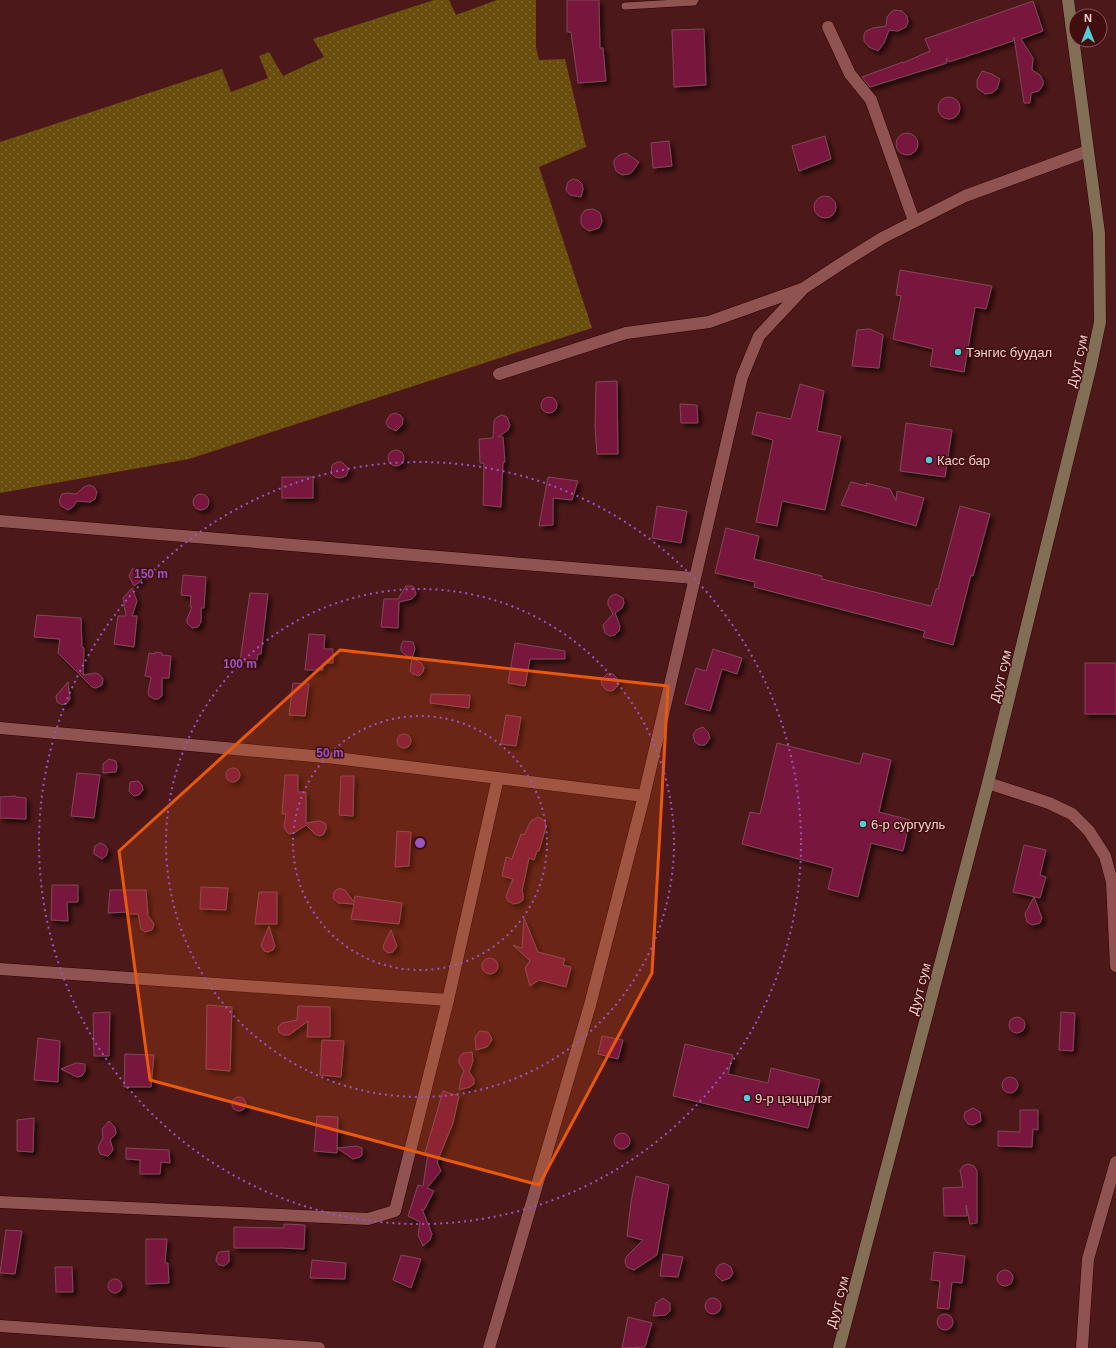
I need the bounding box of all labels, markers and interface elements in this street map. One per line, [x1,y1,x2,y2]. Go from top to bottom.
north arrow [1068,8,1108,48]
text: N [1084,12,1092,24]
street label: Дуут сум [1064,333,1091,389]
place label: Тэнгис буудал [966,345,1052,360]
marker: Тэнгис буудал [953,347,963,357]
place label: Касс бар [937,453,990,468]
marker: Касс бар [924,455,934,465]
text: 150 m [134,567,168,581]
street label: Дуут сум [987,648,1014,704]
text: 100 m [223,657,257,671]
text: 50 m [316,746,344,760]
place label: 6-р сургууль [871,817,946,832]
marker: 6-р сургууль [858,819,868,829]
centre of rings [413,836,427,850]
street label: Дуут сум [905,961,934,1017]
place label: 9-р цэццрлэг [755,1091,832,1106]
marker: 9-р цэццрлэг [742,1093,752,1103]
street label: Дуут сум [823,1274,852,1330]

